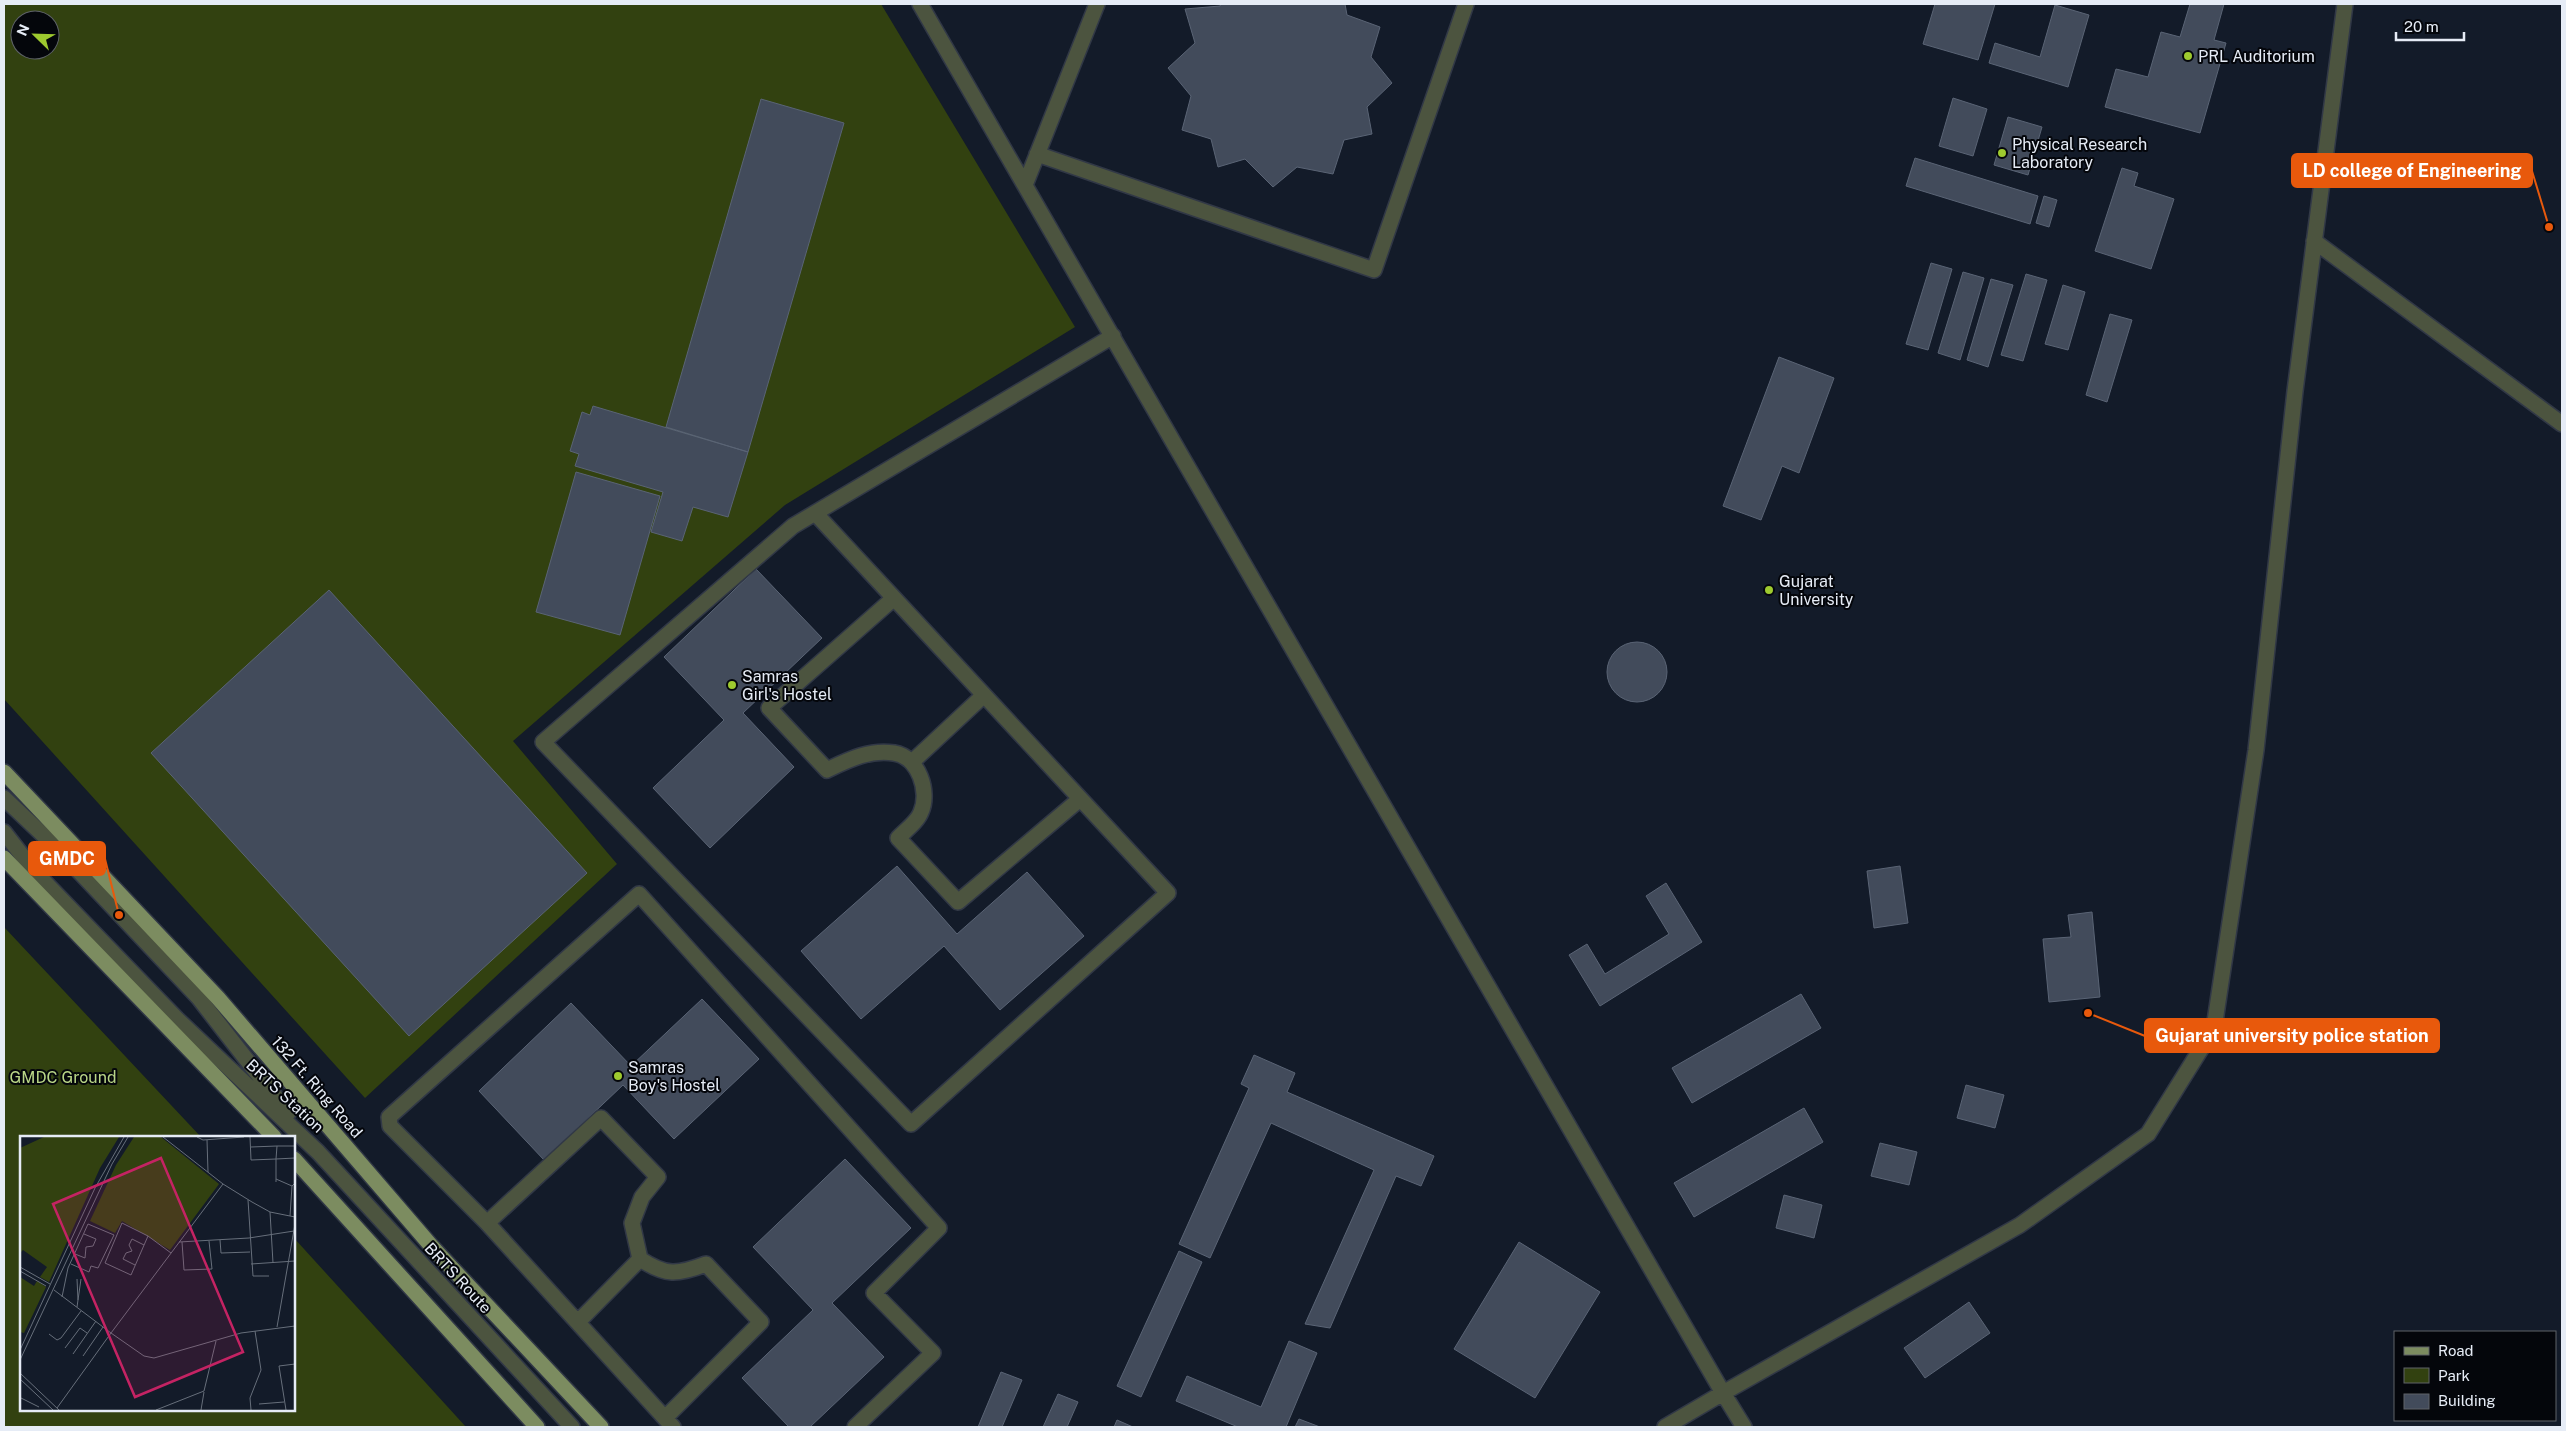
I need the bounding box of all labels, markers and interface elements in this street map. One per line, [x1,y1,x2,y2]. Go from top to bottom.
north arrow [10,10,60,60]
scale bar [2396,10,2464,42]
text: 20 m [2404,18,2439,35]
text: N [14,22,33,38]
place label: PRL Auditorium [2198,47,2315,66]
marker: PRL Auditorium [2182,50,2194,62]
place label: Physical Research Laboratory [2012,135,2147,172]
marker: Physical Research Laboratory [1996,147,2008,159]
callout: LD college of Engineering [2292,154,2532,187]
text: LD college of Engineering [2302,160,2522,181]
place label: Gujarat University [1779,572,1854,609]
marker: Gujarat University [1763,584,1775,596]
place label: Samras Girl's Hostel [742,667,832,704]
marker: Samras Girl's Hostel [726,679,738,691]
callout: GMDC [29,842,105,875]
text: GMDC [39,848,95,869]
callout: Gujarat university police station [2145,1019,2439,1052]
text: Gujarat university police station [2155,1025,2429,1046]
street label: 132 Ft. Ring Road [268,1032,366,1142]
street label: BRTS Station [242,1055,328,1137]
place label: Samras Boy's Hostel [628,1058,720,1095]
park label: GMDC Ground [10,1068,116,1087]
marker: Samras Boy's Hostel [612,1070,624,1082]
inset map [20,1136,295,1411]
street label: BRTS Route [421,1239,495,1317]
legend [2394,1331,2556,1421]
text: Road [2438,1342,2474,1359]
text: Park [2438,1367,2470,1384]
text: Building [2438,1392,2496,1409]

